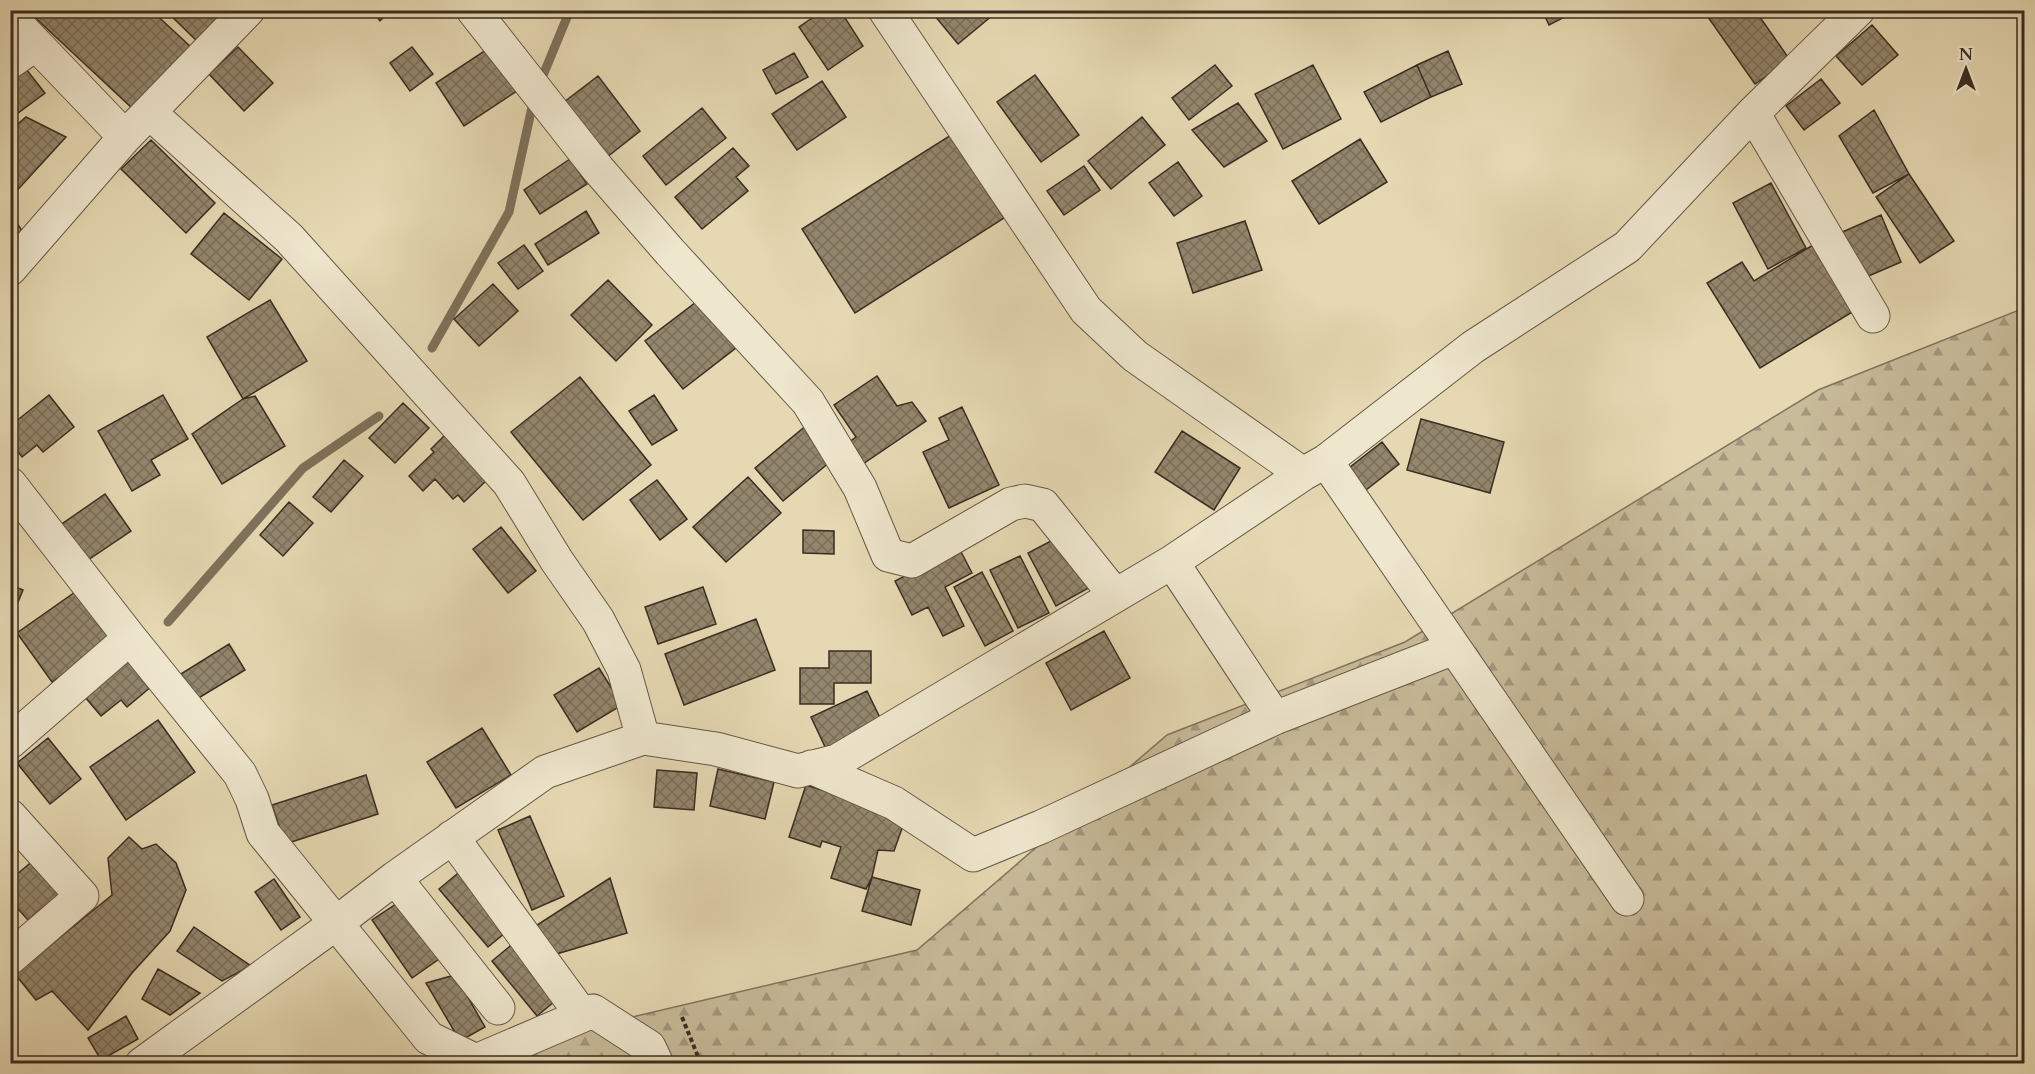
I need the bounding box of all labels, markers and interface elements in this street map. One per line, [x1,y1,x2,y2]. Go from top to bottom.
north arrow [1936,39,1996,99]
text: N [1959,44,1973,66]

